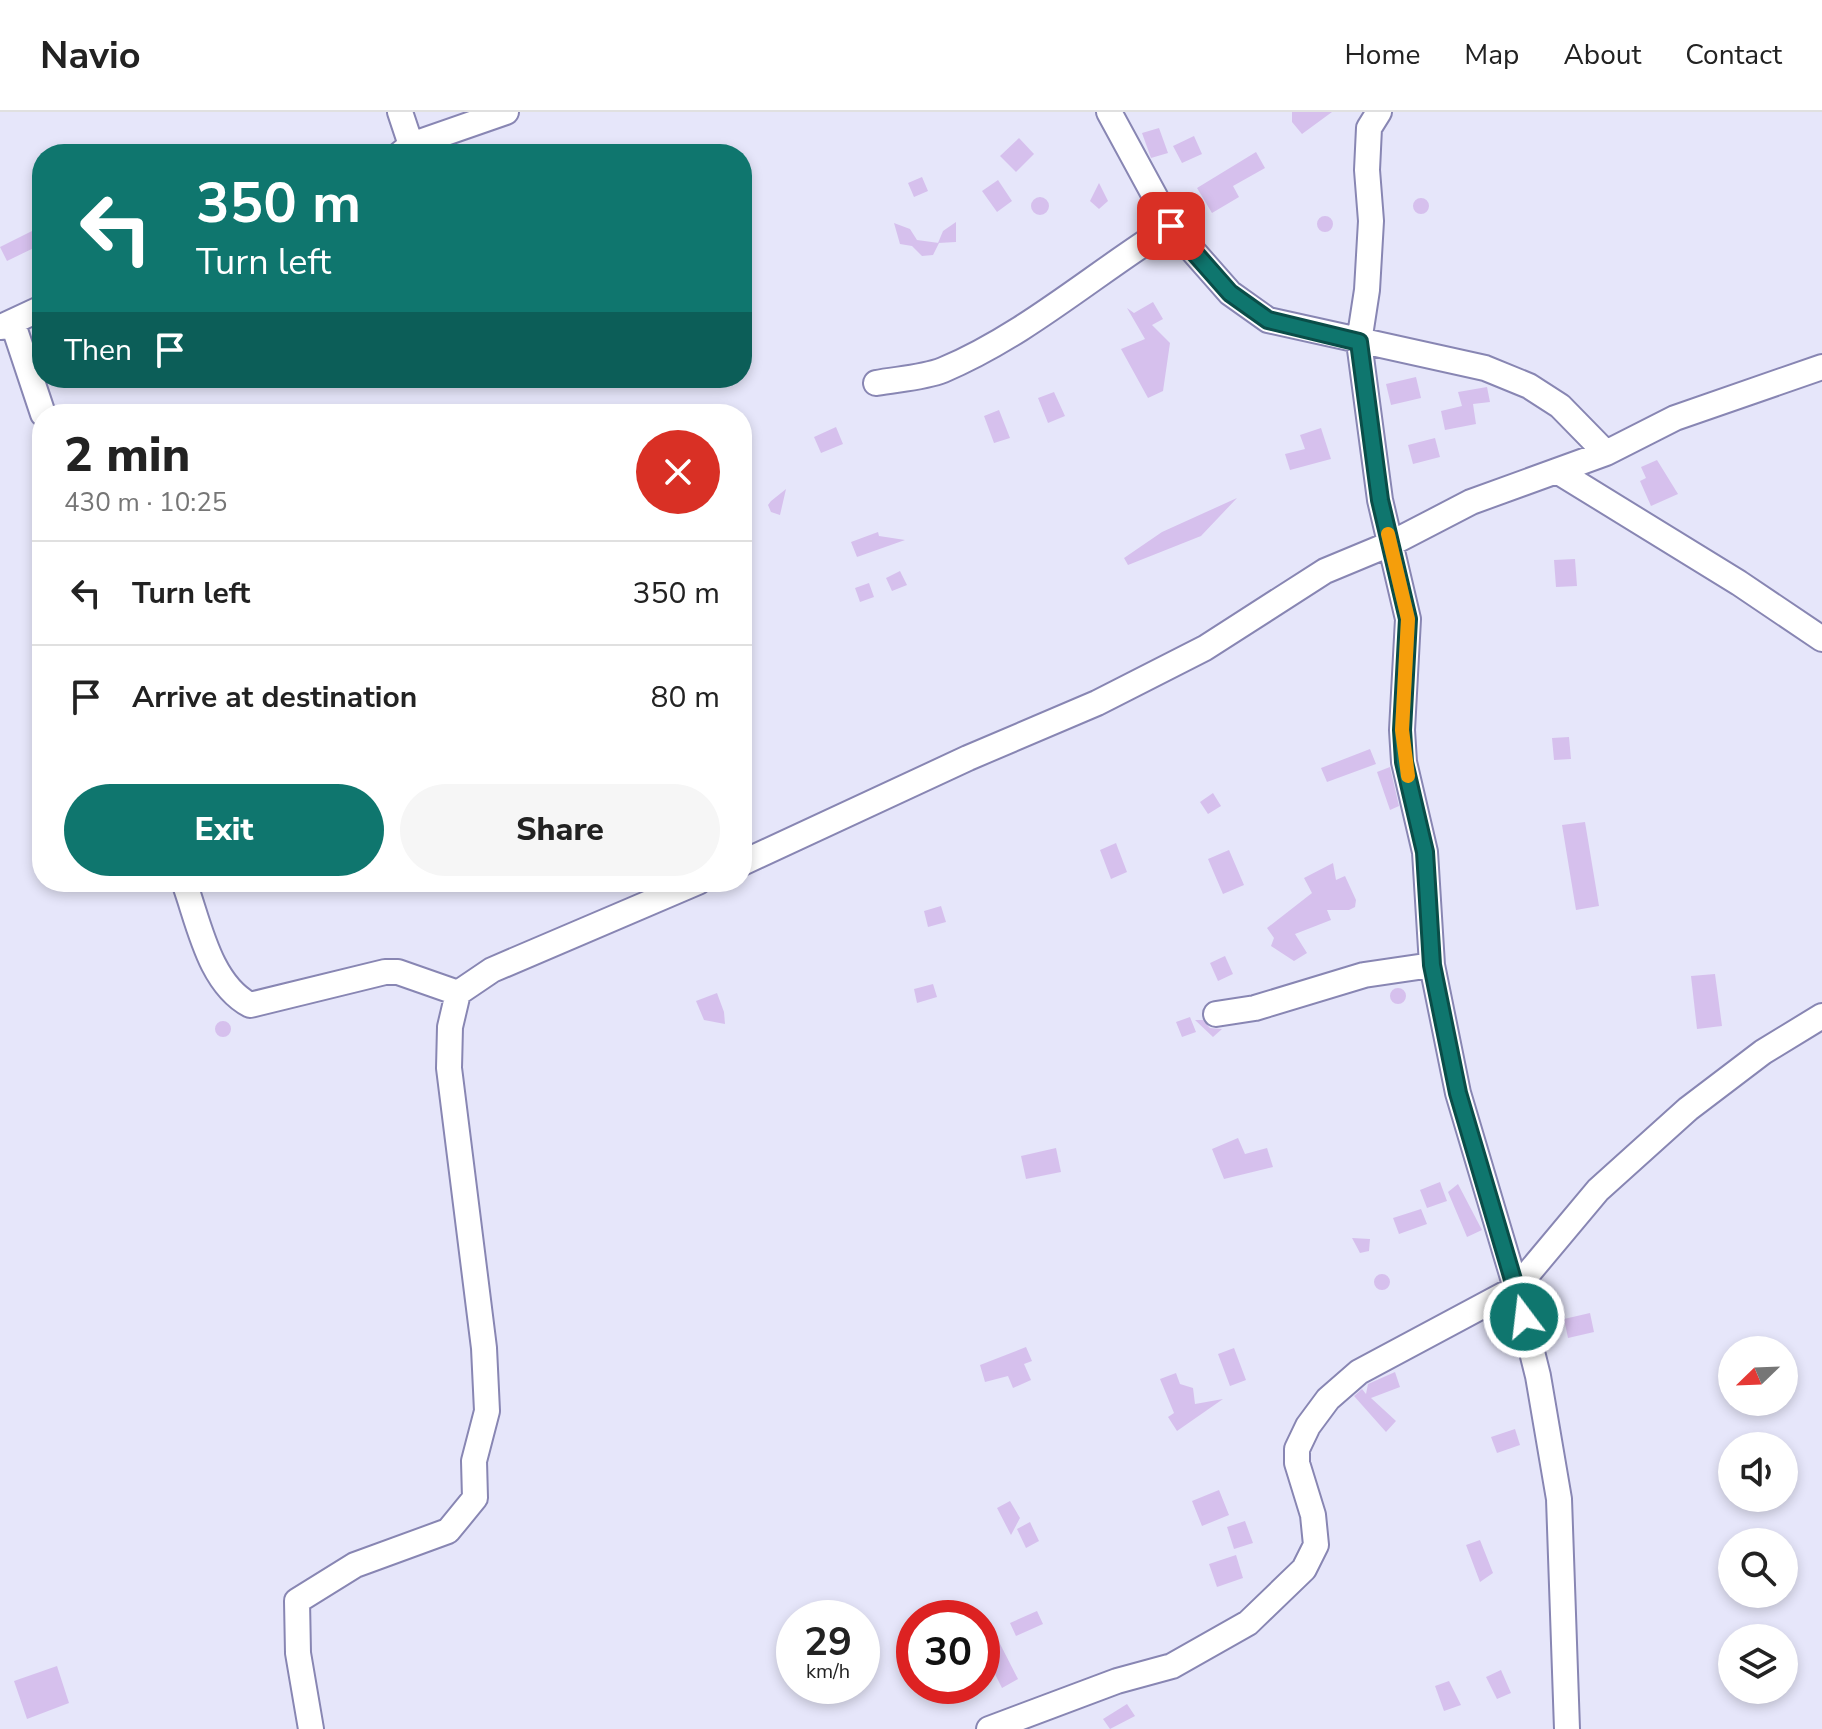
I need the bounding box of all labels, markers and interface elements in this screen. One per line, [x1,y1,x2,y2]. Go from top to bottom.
text: Navio [40,30,141,81]
text: Home [1345,36,1420,74]
text: Map [1464,36,1519,74]
text: About [1563,36,1641,74]
text: Contact [1685,36,1782,74]
text: 350 m [196,165,361,242]
icon: left [64,176,168,280]
pin [1137,192,1205,260]
icon: arrive [1149,204,1193,248]
text: Turn left [196,238,331,287]
icon: arrive [148,328,192,372]
text: Then [64,330,132,371]
text: 2 min [64,422,190,488]
button: close [636,430,720,514]
text: 430 m · 10:25 [64,485,227,520]
icon: left [64,571,108,615]
text: Turn left [132,573,250,614]
text: 350 m [633,573,720,614]
icon: arrive [64,675,108,719]
text: Arrive at destination [132,677,417,718]
text: 80 m [651,677,720,718]
button: Exit [64,784,384,876]
button: Share [400,784,720,876]
position arrow [1482,1275,1566,1359]
north arrow [1718,1336,1798,1416]
map controls [1718,1336,1798,1704]
button: sound [1718,1432,1798,1512]
button: search [1718,1528,1798,1608]
speed limit sign: 30 [896,1600,1000,1704]
text: 29 [804,1615,852,1669]
button: layers [1718,1624,1798,1704]
text: km/h [806,1658,850,1685]

